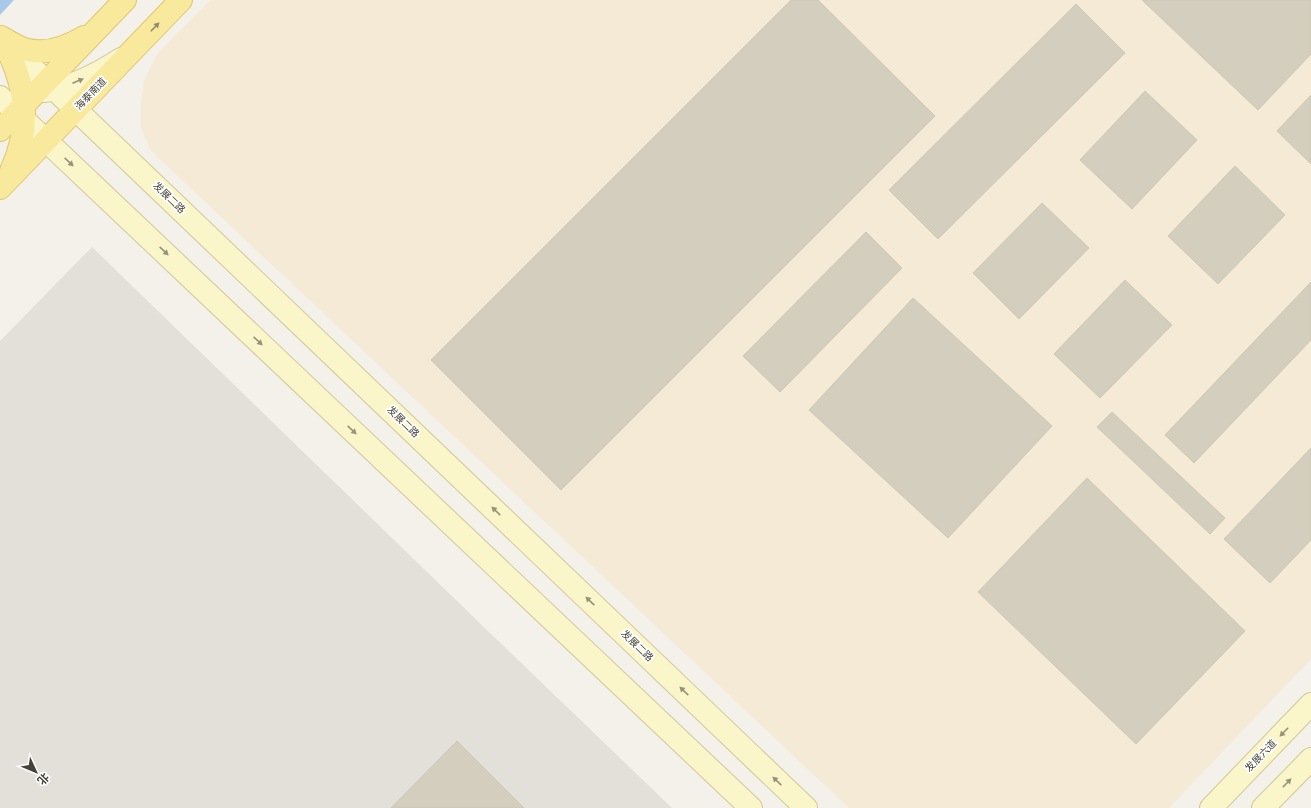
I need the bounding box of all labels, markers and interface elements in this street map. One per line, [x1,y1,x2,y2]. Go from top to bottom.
one-way arrow [150,22,160,32]
street label: 海泰南道 [73,75,109,113]
one-way arrow [73,78,84,84]
one-way arrow [64,157,74,167]
street label: 发展二路 [150,180,188,216]
one-way arrow [159,246,168,255]
one-way arrow [253,336,263,345]
street label: 发展二路 [384,404,422,440]
one-way arrow [347,425,357,435]
one-way arrow [491,506,501,516]
one-way arrow [585,596,595,606]
street label: 发展二路 [618,628,656,664]
one-way arrow [679,686,689,696]
one-way arrow [1279,727,1289,737]
street label: 发展六道 [1243,737,1279,775]
north arrow [16,752,56,792]
text: 北 [34,770,51,787]
one-way arrow [773,777,782,786]
one-way arrow [1282,778,1292,788]

